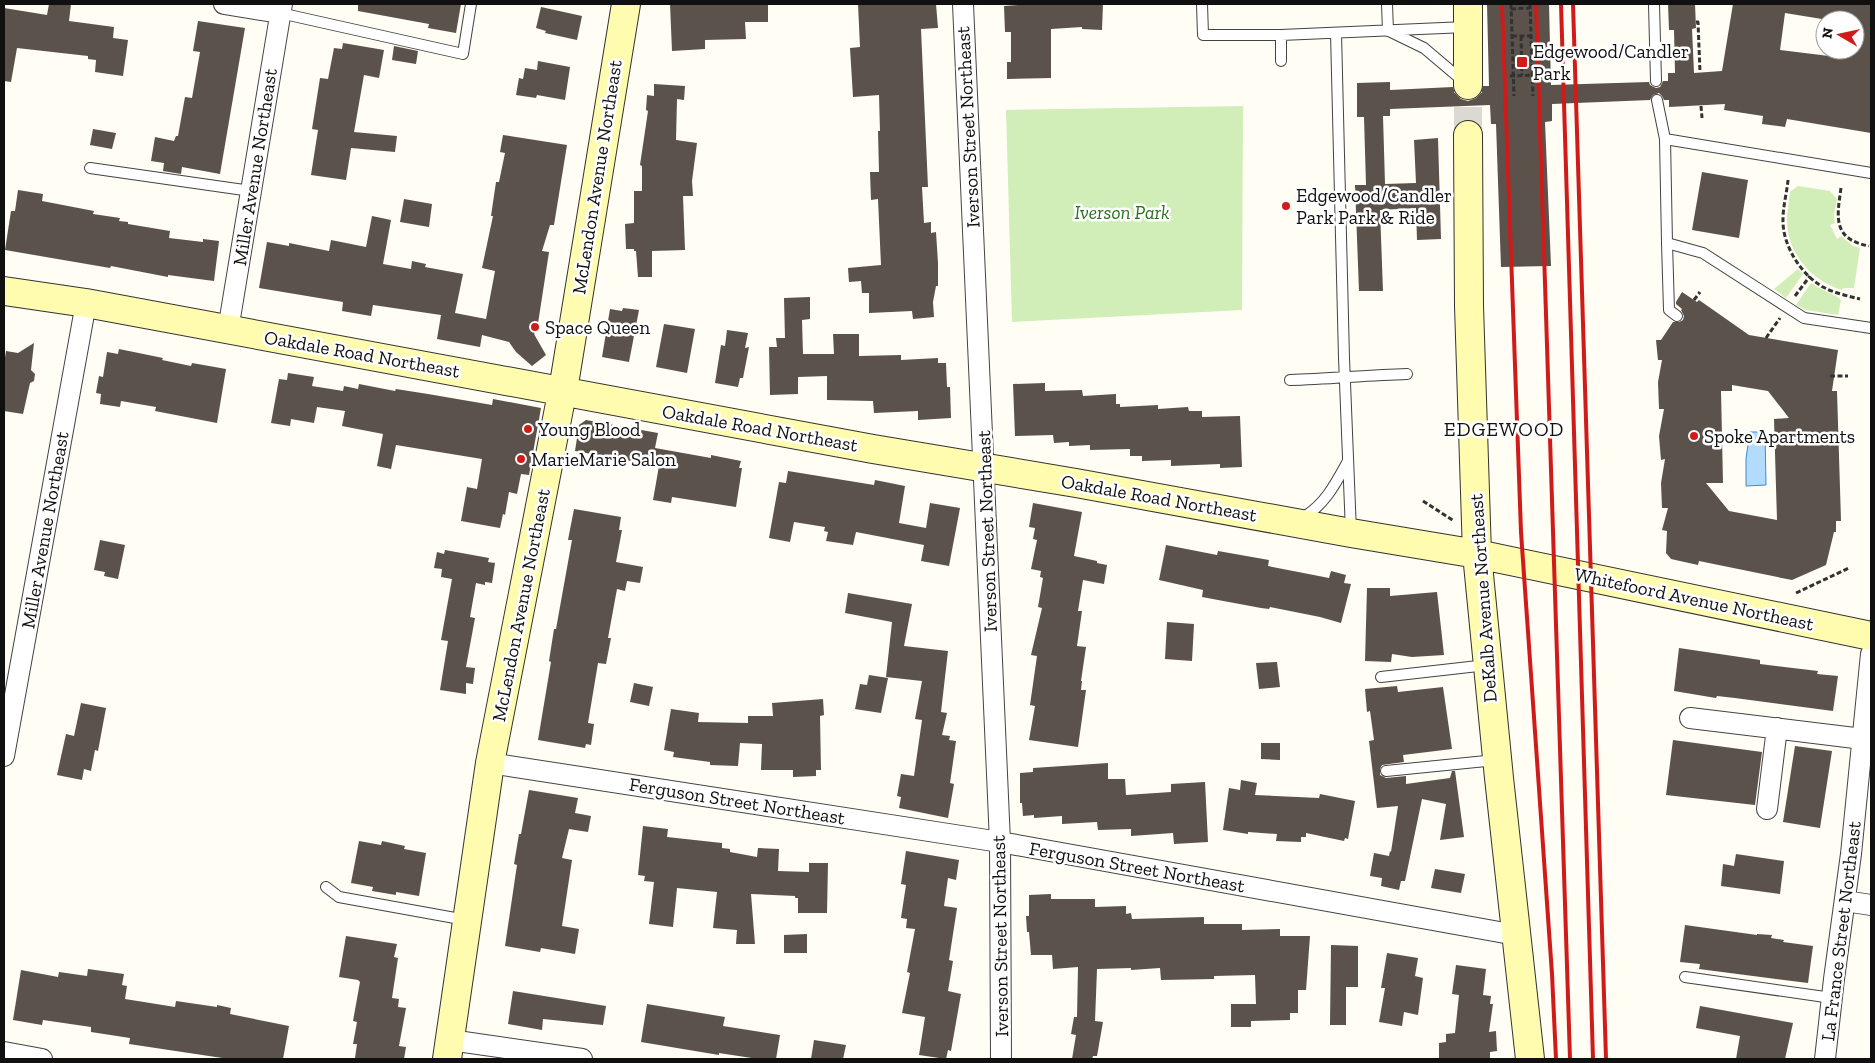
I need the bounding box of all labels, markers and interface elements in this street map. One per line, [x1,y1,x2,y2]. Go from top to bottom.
north arrow [1815,10,1865,60]
street label: Iverson Street Northeast [951,26,985,228]
text: N [1818,26,1837,40]
place label: Edgewood/Candler Park [1533,40,1689,85]
marker: Edgewood/Candler Park [1515,55,1529,69]
street label: McLendon Avenue Northeast [567,58,627,296]
street label: Miller Avenue Northeast [228,67,282,267]
place label: Edgewood/Candler Park Park & Ride [1296,184,1452,229]
marker: Edgewood/Candler Park Park & Ride [1280,200,1292,212]
park label: Iverson Park [1075,201,1169,224]
place label: Space Queen [545,316,650,339]
marker: Space Queen [529,321,541,333]
street label: Oakdale Road Northeast [262,325,462,383]
street label: Oakdale Road Northeast [660,399,860,457]
district label: EDGEWOOD [1444,417,1564,441]
place label: Young Blood [537,418,641,441]
marker: Young Blood [522,423,534,435]
place label: Spoke Apartments [1704,425,1855,448]
street label: Miller Avenue Northeast [16,430,74,630]
street label: Iverson Street Northeast [972,430,1002,632]
marker: Spoke Apartments [1688,430,1700,442]
place label: MarieMarie Salon [531,448,676,471]
marker: MarieMarie Salon [515,453,527,465]
street label: Oakdale Road Northeast [1059,469,1259,527]
street label: McLendon Avenue Northeast [487,487,555,723]
street label: DeKalb Avenue Northeast [1464,493,1502,703]
street label: Whitefoord Avenue Northeast [1572,562,1816,636]
street label: Ferguson Street Northeast [627,773,847,829]
street label: La France Street Northeast [1816,820,1866,1042]
street label: Iverson Street Northeast [987,835,1013,1037]
street label: Ferguson Street Northeast [1027,837,1247,897]

